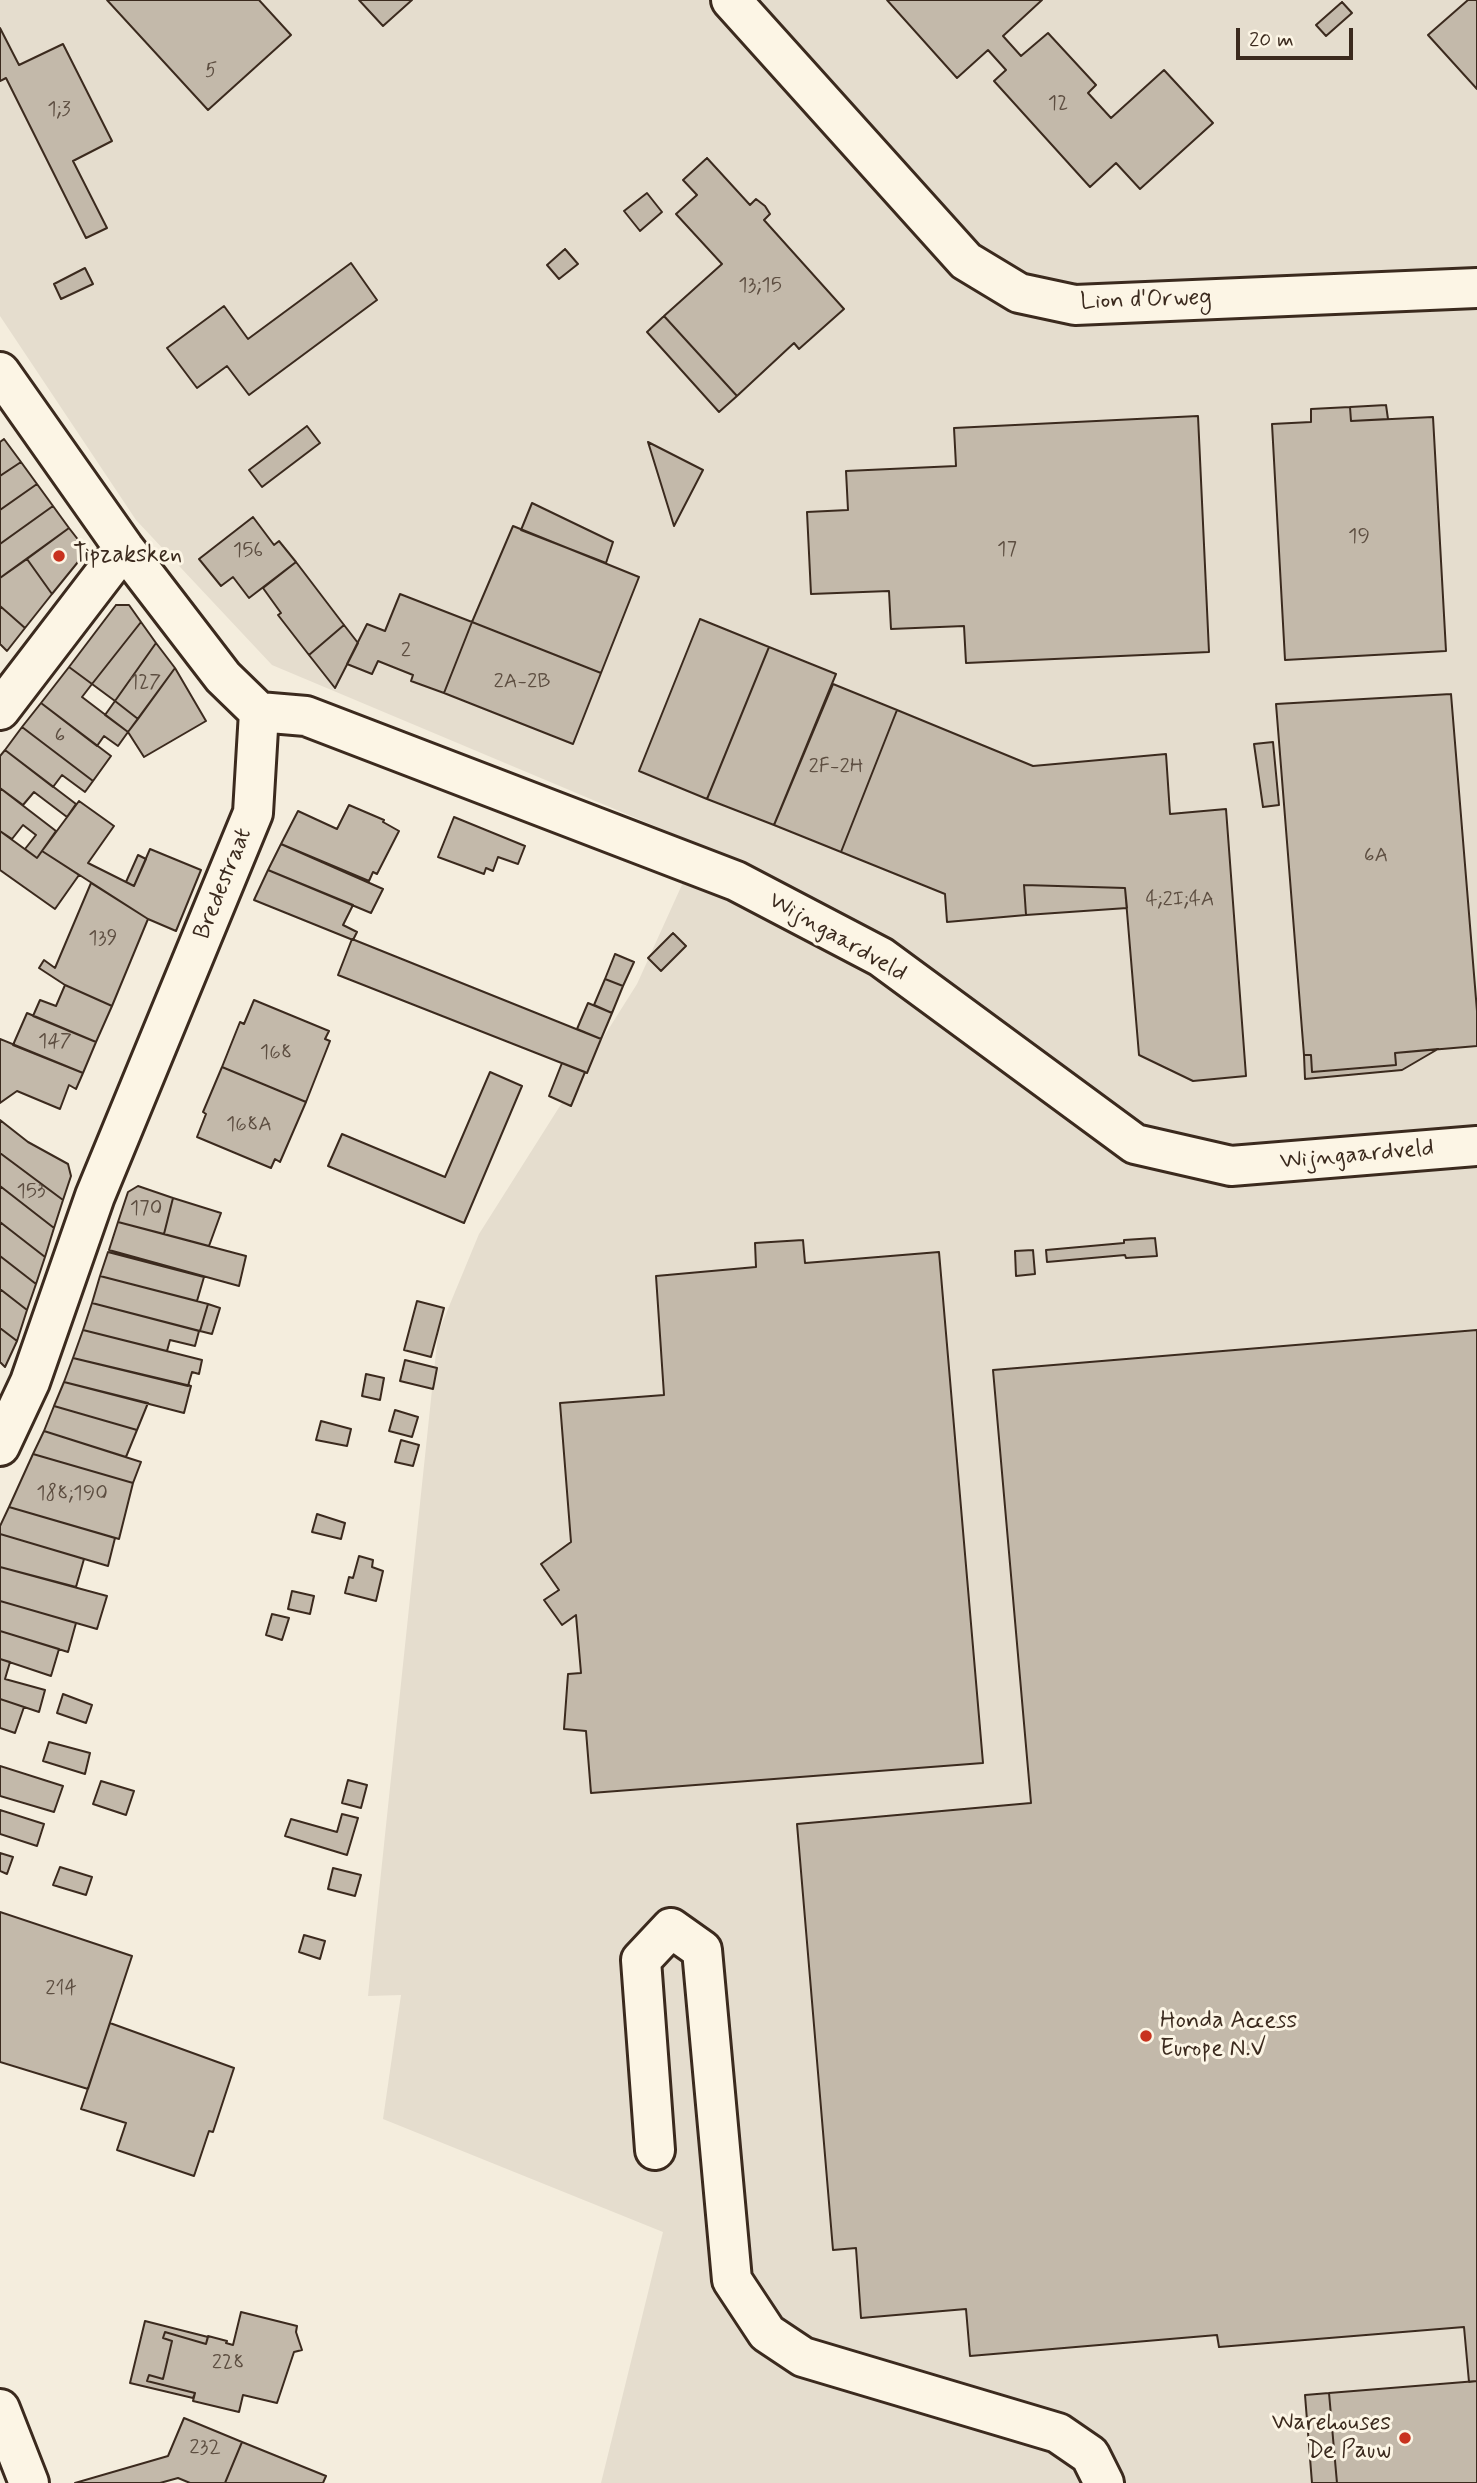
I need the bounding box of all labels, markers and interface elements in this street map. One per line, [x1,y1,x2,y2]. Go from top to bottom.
scale bar [1239,14,1356,58]
text: 20 m [1249,26,1294,54]
house number: 5 [205,59,217,85]
house number: 12 [1048,92,1068,118]
house number: 1;3 [47,98,71,124]
house number: 13;15 [738,274,782,300]
street label: Lion d'Orweg [1080,284,1212,318]
house number: 19 [1348,525,1370,551]
house number: 17 [997,538,1017,564]
house number: 156 [233,539,263,565]
place label: Tipzaksken [73,542,182,570]
marker: Tipzaksken [51,548,67,564]
house number: 2 [401,639,411,665]
house number: 2A-2B [493,670,551,696]
house number: 127 [129,671,161,697]
house number: 6 [55,724,65,750]
house number: 2F-2H [809,755,863,781]
street label: Bredestraat [189,824,259,944]
house number: 6A [1364,844,1388,870]
street label: Wijngaardveld [763,887,911,989]
house number: 4;2I;4A [1145,888,1215,914]
house number: 139 [88,927,118,953]
house number: 147 [38,1030,72,1056]
house number: 168 [260,1041,292,1067]
house number: 168A [226,1113,272,1139]
street label: Wijngaardveld [1279,1135,1435,1177]
house number: 153 [16,1180,46,1206]
house number: 170 [130,1197,162,1223]
house number: 188;190 [36,1482,108,1508]
house number: 214 [45,1977,77,2003]
place label: Honda Access Europe N.V [1160,2008,1297,2064]
marker: Honda Access Europe N.V [1138,2028,1154,2044]
house number: 228 [212,2351,244,2377]
place label: Warehouses De Pauw [1272,2410,1391,2466]
marker: Warehouses De Pauw [1397,2430,1413,2446]
house number: 232 [189,2436,221,2462]

